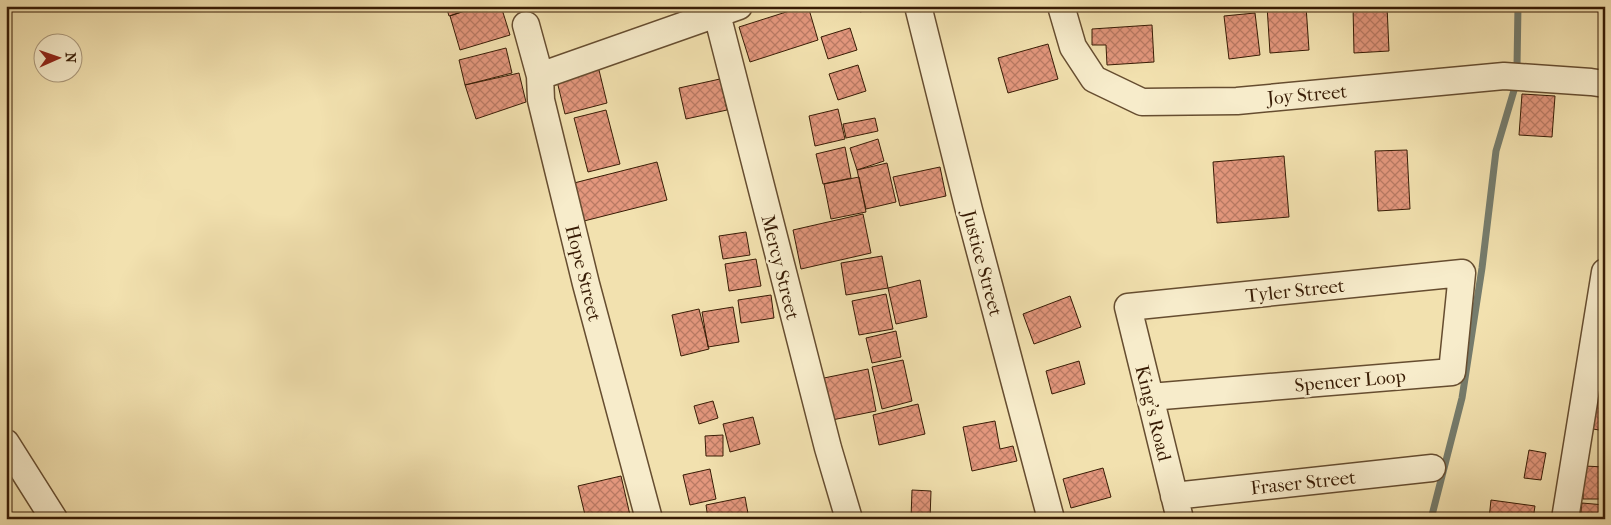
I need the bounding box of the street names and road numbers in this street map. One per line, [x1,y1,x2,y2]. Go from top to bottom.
street label: Joy Street [1264,81,1348,110]
street label: Justice Street [957,206,1007,319]
street label: Mercy Street [756,213,804,322]
street label: Hope Street [560,223,606,324]
street label: Tyler Street [1245,275,1346,307]
street label: King's Road [1131,363,1176,464]
street label: Spencer Loop [1294,365,1407,397]
street label: Fraser Street [1249,467,1357,499]

